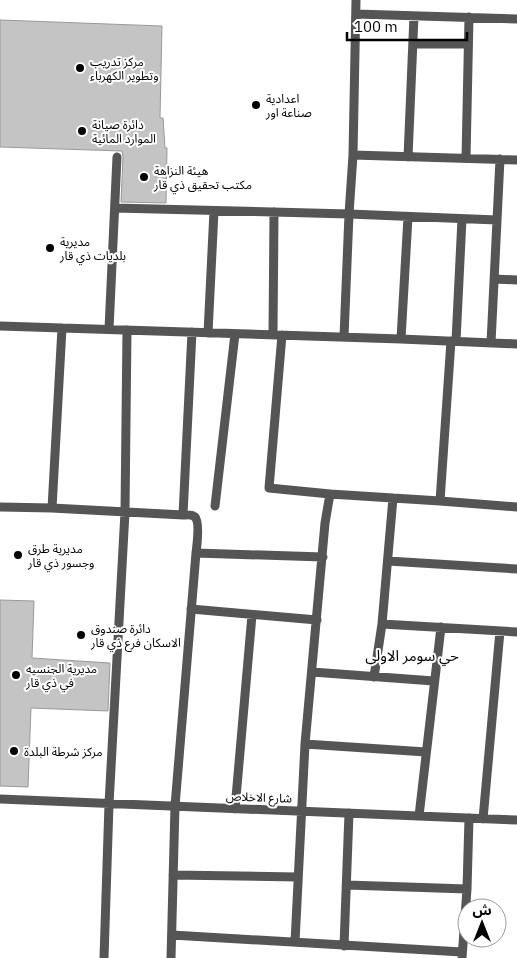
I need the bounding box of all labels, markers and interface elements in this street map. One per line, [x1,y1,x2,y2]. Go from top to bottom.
scale bar [347,10,467,42]
text: 100 m [354,17,398,36]
place label: مركز تدريب وتطوير الكهرباء [90,54,159,83]
marker: مركز تدريب وتطوير الكهرباء [74,62,86,74]
place label: اعدادية صناعة اور [265,91,312,120]
marker: اعدادية صناعة اور [250,99,262,111]
place label: دائرة صيانة الموارد المائية [92,117,156,146]
marker: دائرة صيانة الموارد المائية [76,125,88,137]
place label: هيئة النزاهة مكتب تحقيق ذي قار [153,163,252,194]
marker: هيئة النزاهة مكتب تحقيق ذي قار [138,171,150,183]
place label: مديرية بلديات ذي قار [59,234,126,265]
marker: مديرية بلديات ذي قار [44,242,56,254]
place label: مديرية طرق وجسور ذي قار [27,541,94,572]
marker: مديرية طرق وجسور ذي قار [12,549,24,561]
place label: دائرة صندوق الاسكان فرع ذي قار [90,621,181,652]
marker: دائرة صندوق الاسكان فرع ذي قار [75,629,87,641]
district label: حي سومر الاولى [365,646,459,667]
place label: مديرية الجنسيه في ذي قار [25,661,97,692]
marker: مديرية الجنسيه في ذي قار [10,669,22,681]
place label: مركز شرطة البلدة [24,744,103,759]
marker: مركز شرطة البلدة [8,745,20,757]
street label: شارع الاخلاص [226,788,292,808]
north arrow [457,898,507,948]
text: ش [472,901,492,919]

